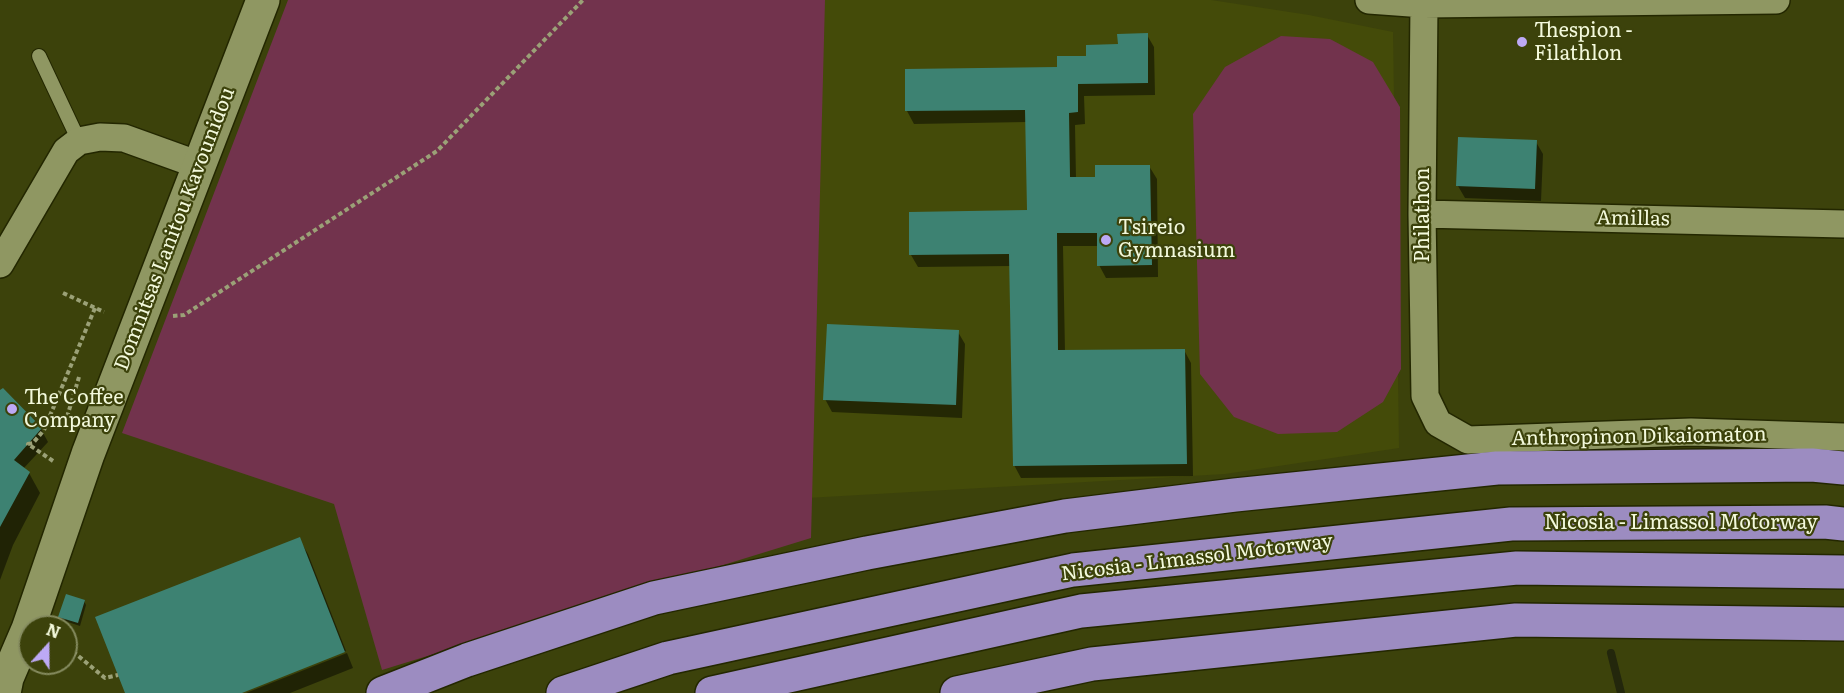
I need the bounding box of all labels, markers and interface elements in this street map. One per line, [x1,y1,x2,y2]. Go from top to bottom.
place label: Thespion - Filathlon [1534,19,1633,66]
marker: Thespion - Filathlon [1515,35,1529,49]
street label: Domnitsas Lanitou Kavounidou [110,84,240,374]
street label: Philathon [1411,168,1435,262]
street label: Amillas [1596,206,1670,232]
place label: Tsireio Gymnasium [1118,216,1235,263]
marker: Tsireio Gymnasium [1099,233,1113,247]
place label: The Coffee Company [24,386,124,433]
marker: The Coffee Company [5,402,19,416]
street label: Anthropinon Dikaiomaton [1511,423,1767,451]
street label: Nicosia - Limassol Motorway [1544,511,1818,535]
street label: Nicosia - Limassol Motorway [1060,529,1334,587]
north arrow [18,615,78,675]
text: N [43,616,64,644]

